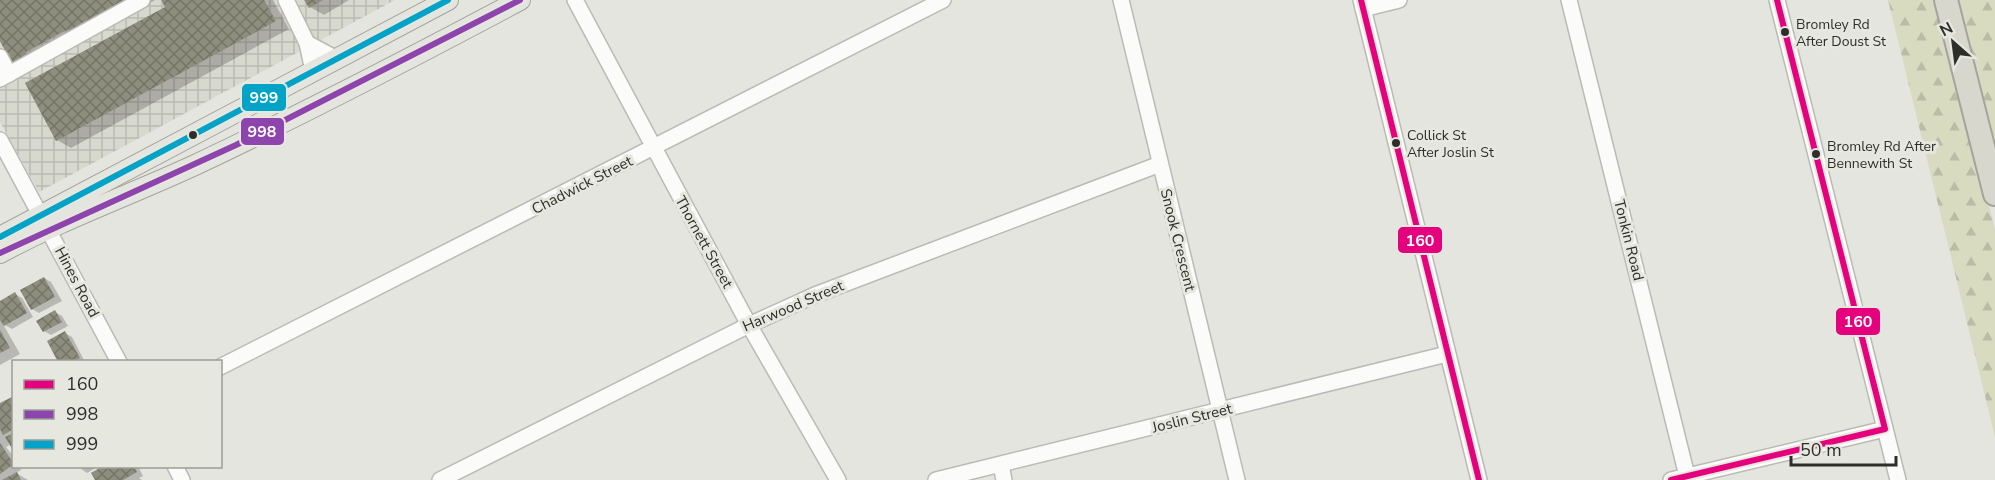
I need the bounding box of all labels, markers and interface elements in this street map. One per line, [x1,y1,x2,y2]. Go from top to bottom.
north arrow [1923,12,1983,72]
place label: Bromley Rd After Doust St [1796,15,1886,51]
text: N [1936,17,1957,42]
marker: Bromley Rd After Doust St [1779,26,1791,38]
line badge: 999 [241,83,287,112]
text: 999 [250,87,278,109]
line badge: 998 [240,117,285,146]
text: 998 [248,121,276,143]
place label: Collick St After Joslin St [1407,126,1494,162]
unlabelled marker [187,129,199,141]
marker: Collick St After Joslin St [1390,137,1402,149]
place label: Bromley Rd After Bennewith St [1827,137,1936,173]
marker: Bromley Rd After Bennewith St [1810,148,1822,160]
street label: Chadwick Street [528,151,636,219]
street label: Snook Crescent [1156,187,1201,294]
street label: Thornett Street [670,192,738,292]
street label: Tonkin Road [1609,197,1649,283]
line badge: 160 [1397,226,1443,254]
text: 160 [1406,230,1434,252]
street label: Hines Road [50,243,104,321]
street label: Harwood Street [739,275,847,336]
line badge: 160 [1835,307,1881,336]
text: 160 [1844,311,1872,333]
legend [12,360,222,468]
text: 160 [66,372,98,396]
street label: Joslin Street [1149,398,1235,438]
text: 998 [66,402,98,426]
scale bar [1791,429,1896,467]
text: 999 [66,432,98,456]
text: 50 m [1800,438,1842,462]

